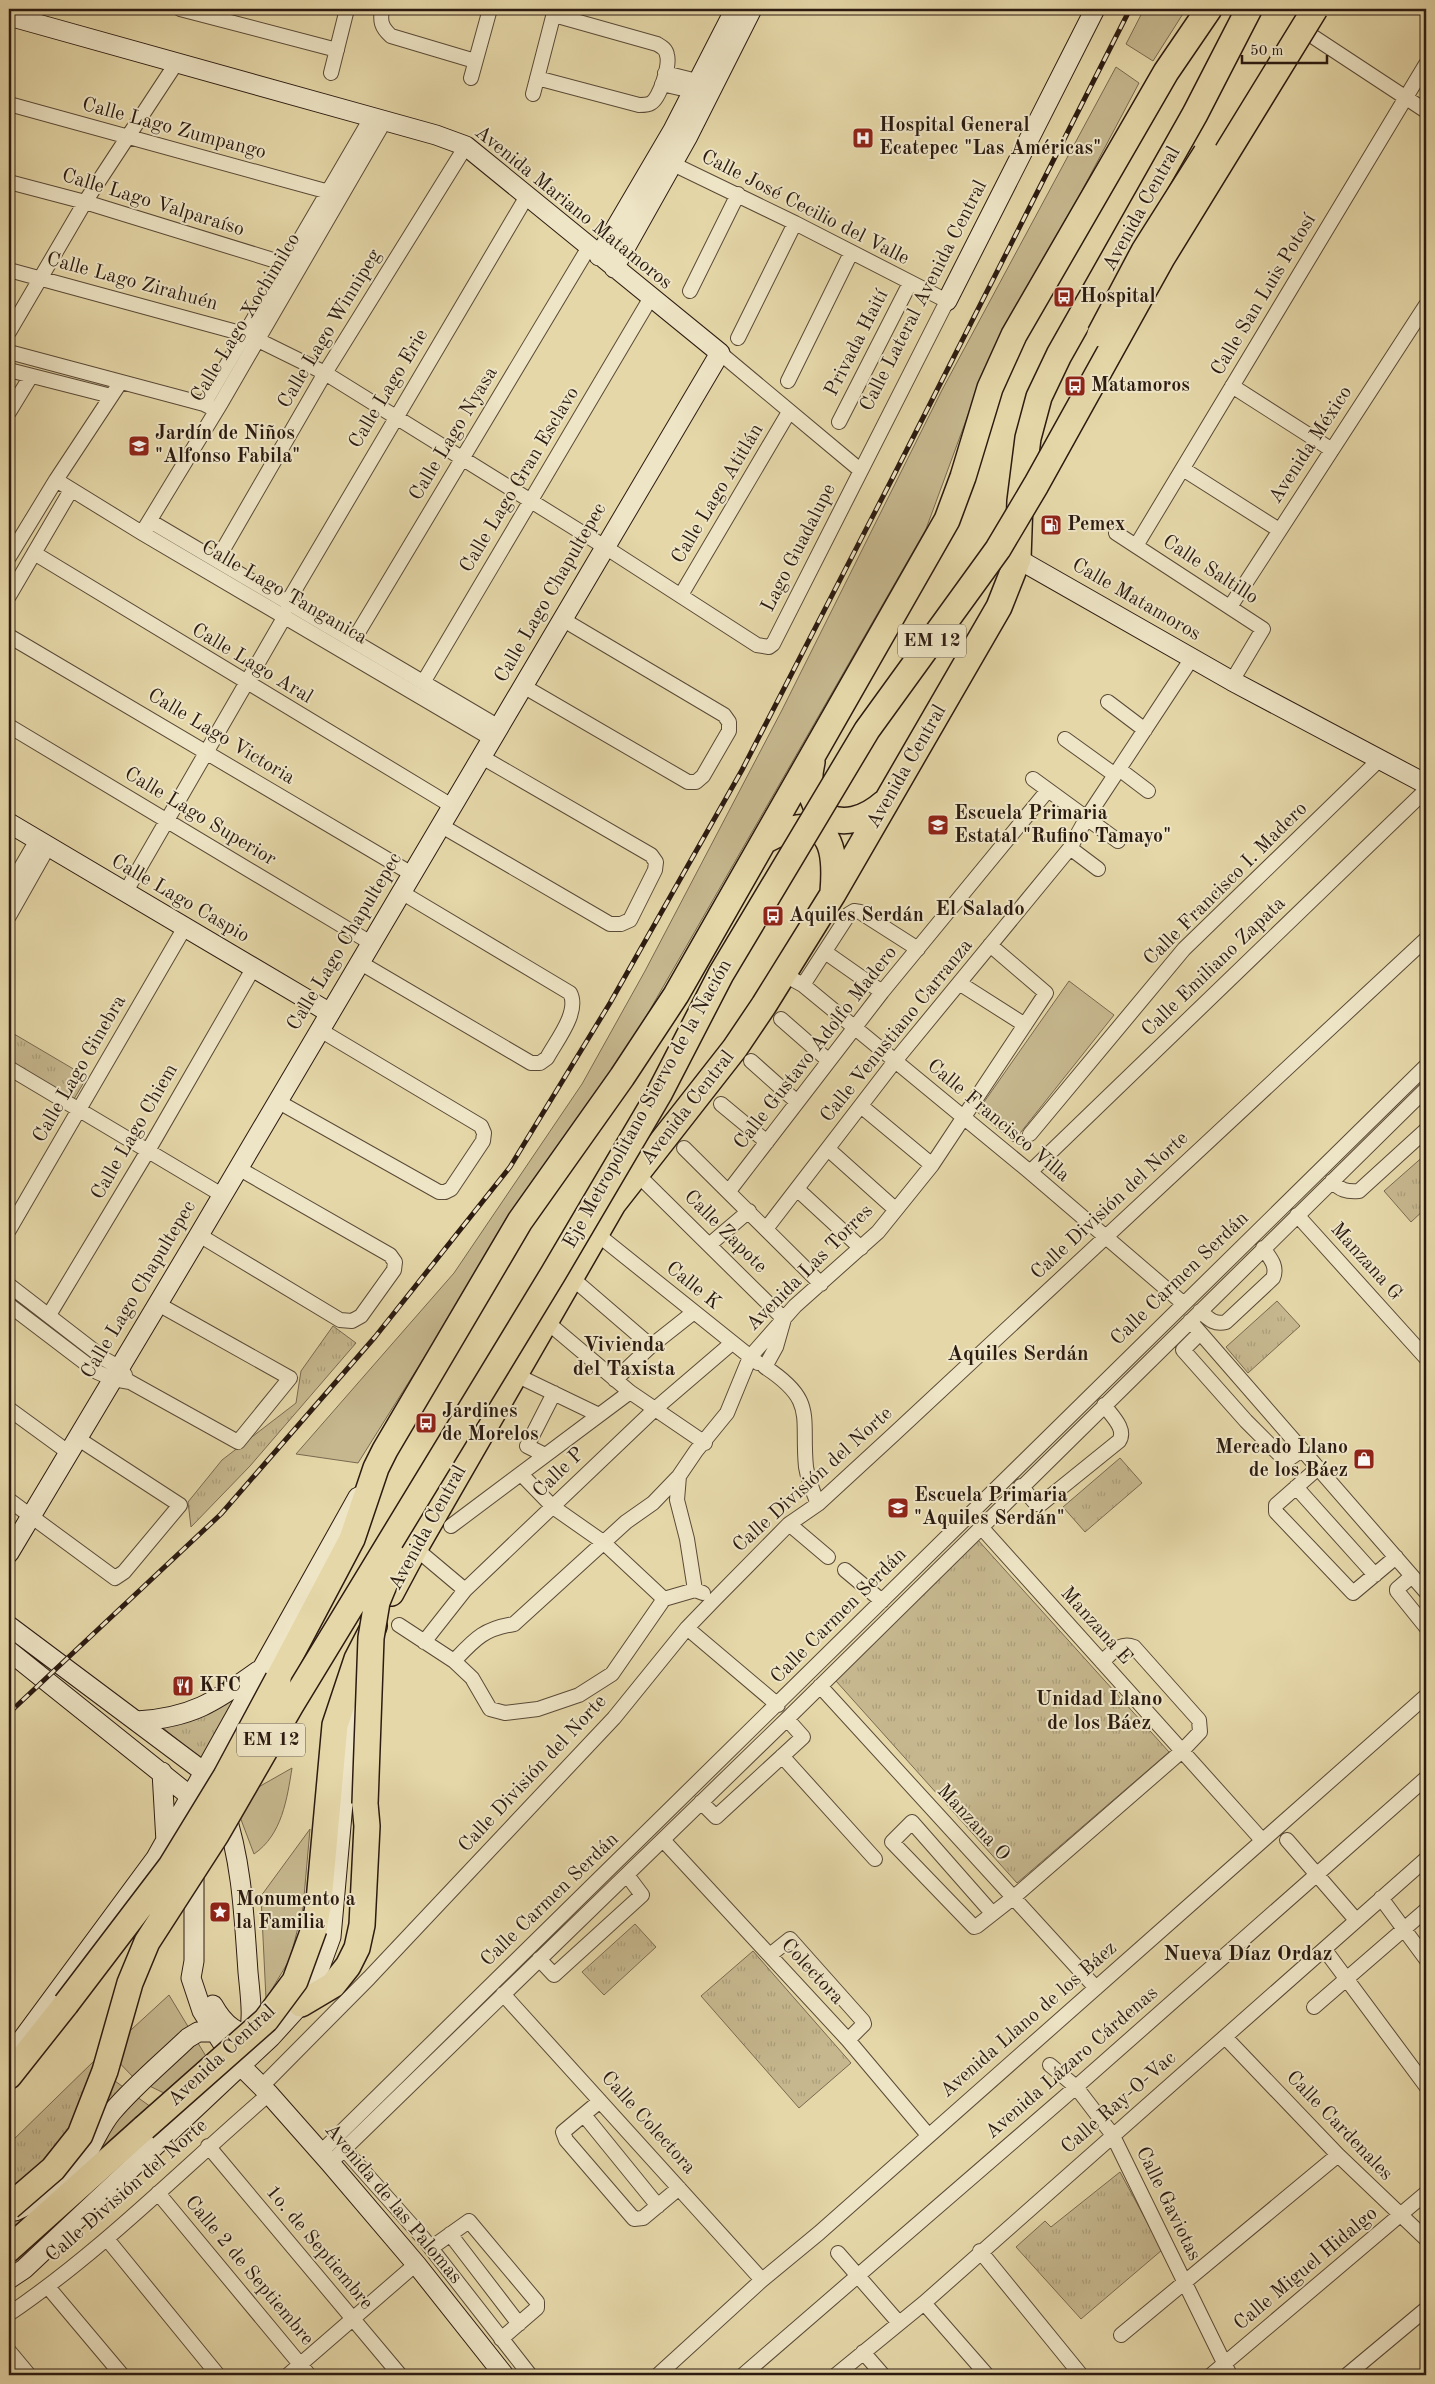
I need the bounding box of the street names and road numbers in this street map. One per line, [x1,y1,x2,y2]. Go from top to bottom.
street label: Calle Lago Zumpango [80,95,268,163]
street label: Avenida Mariano Matamoros [471,122,675,294]
street label: Avenida Central [1100,143,1184,275]
street label: Calle José Cecilio del Valle [698,147,912,269]
street label: Calle Lago Valparaíso [59,166,247,240]
street label: Calle Lateral Avenida Central [857,177,991,415]
street label: Calle San Luis Potosí [1208,210,1320,379]
street label: Calle Lago Xochimilco [188,230,304,406]
street label: Calle Lago Winnipeg [275,246,385,412]
street label: Calle Lago Zirahuén [44,249,220,315]
street label: Privada Haití [822,286,893,399]
street label: Calle Lago Erie [346,326,432,452]
street label: Calle Lago Nyasa [406,363,502,504]
street label: Avenida México [1266,383,1356,507]
street label: Calle Lago Gran Esclavo [457,384,583,576]
street label: Calle Lago Atitlán [668,420,768,567]
street label: Lago Guadalupe [758,481,840,615]
street label: Calle Lago Chapultepec [491,500,611,686]
street label: Calle Saltillo [1159,532,1261,608]
street label: Calle Lago Tanganica [198,537,370,649]
street label: Calle Matamoros [1068,555,1204,645]
street label: Calle Lago Aral [188,620,316,708]
road number: EM 12 [898,624,966,658]
street label: Calle Lago Victoria [144,685,298,789]
street label: Avenida Central [864,702,950,832]
street label: Calle Lago Superior [121,764,279,870]
street label: Calle Francisco I. Madero [1141,799,1311,969]
street label: Calle Lago Chapultepec [284,849,406,1034]
street label: Calle Lago Caspio [107,851,253,947]
street label: Calle Emiliano Zapata [1138,893,1290,1041]
street label: Calle Venustiano Carranza [817,935,977,1126]
street label: Calle Gustavo Adolfo Madero [731,943,901,1153]
street label: Eje Metropolitano Siervo de la Nación [560,956,736,1252]
street label: Calle Lago Ginebra [30,992,130,1146]
street label: Avenida Central [637,1047,739,1169]
street label: Calle Francisco Villa [923,1056,1073,1186]
street label: Calle Lago Chiem [88,1061,182,1203]
street label: Calle División del Norte [1028,1128,1192,1284]
street label: Calle Zapote [680,1187,770,1277]
street label: Calle Lago Chapultepec [78,1197,200,1382]
street label: Avenida Las Torres [743,1201,877,1335]
street label: Calle Carmen Serdán [1107,1208,1253,1350]
street label: Manzana G [1326,1219,1406,1305]
street label: Calle K [662,1258,724,1314]
street label: Calle División del Norte [730,1403,896,1557]
street label: Calle P [530,1444,588,1502]
street label: Avenida Central [386,1462,470,1594]
street label: Calle Carmen Serdán [767,1544,911,1688]
street label: Manzana E [1056,1584,1136,1668]
street label: Calle División del Norte [455,1692,611,1856]
road number: EM 12 [237,1724,305,1756]
street label: Manzana O [933,1781,1013,1865]
street label: Calle Carmen Serdán [477,1829,623,1971]
street label: Colectora [777,1935,847,2009]
street label: Avenida Llano de los Báez [937,1938,1121,2102]
street label: Avenida Lázaro Cárdenas [982,1983,1162,2143]
street label: Avenida Central [164,2001,280,2111]
street label: Calle Ray-O-Vac [1058,2048,1180,2158]
street label: Calle Cardenales [1282,2067,1396,2185]
street label: Calle Colectora [597,2068,699,2178]
street label: Calle División del Norte [42,2116,212,2266]
street label: Avenida de las Palomas [320,2120,466,2288]
street label: Calle Gaviotas [1132,2144,1204,2264]
street label: 1o. de Septiembre [262,2182,376,2314]
street label: Calle 2 de Septiembre [181,2192,317,2350]
street label: Calle Miguel Hidalgo [1231,2203,1381,2335]

